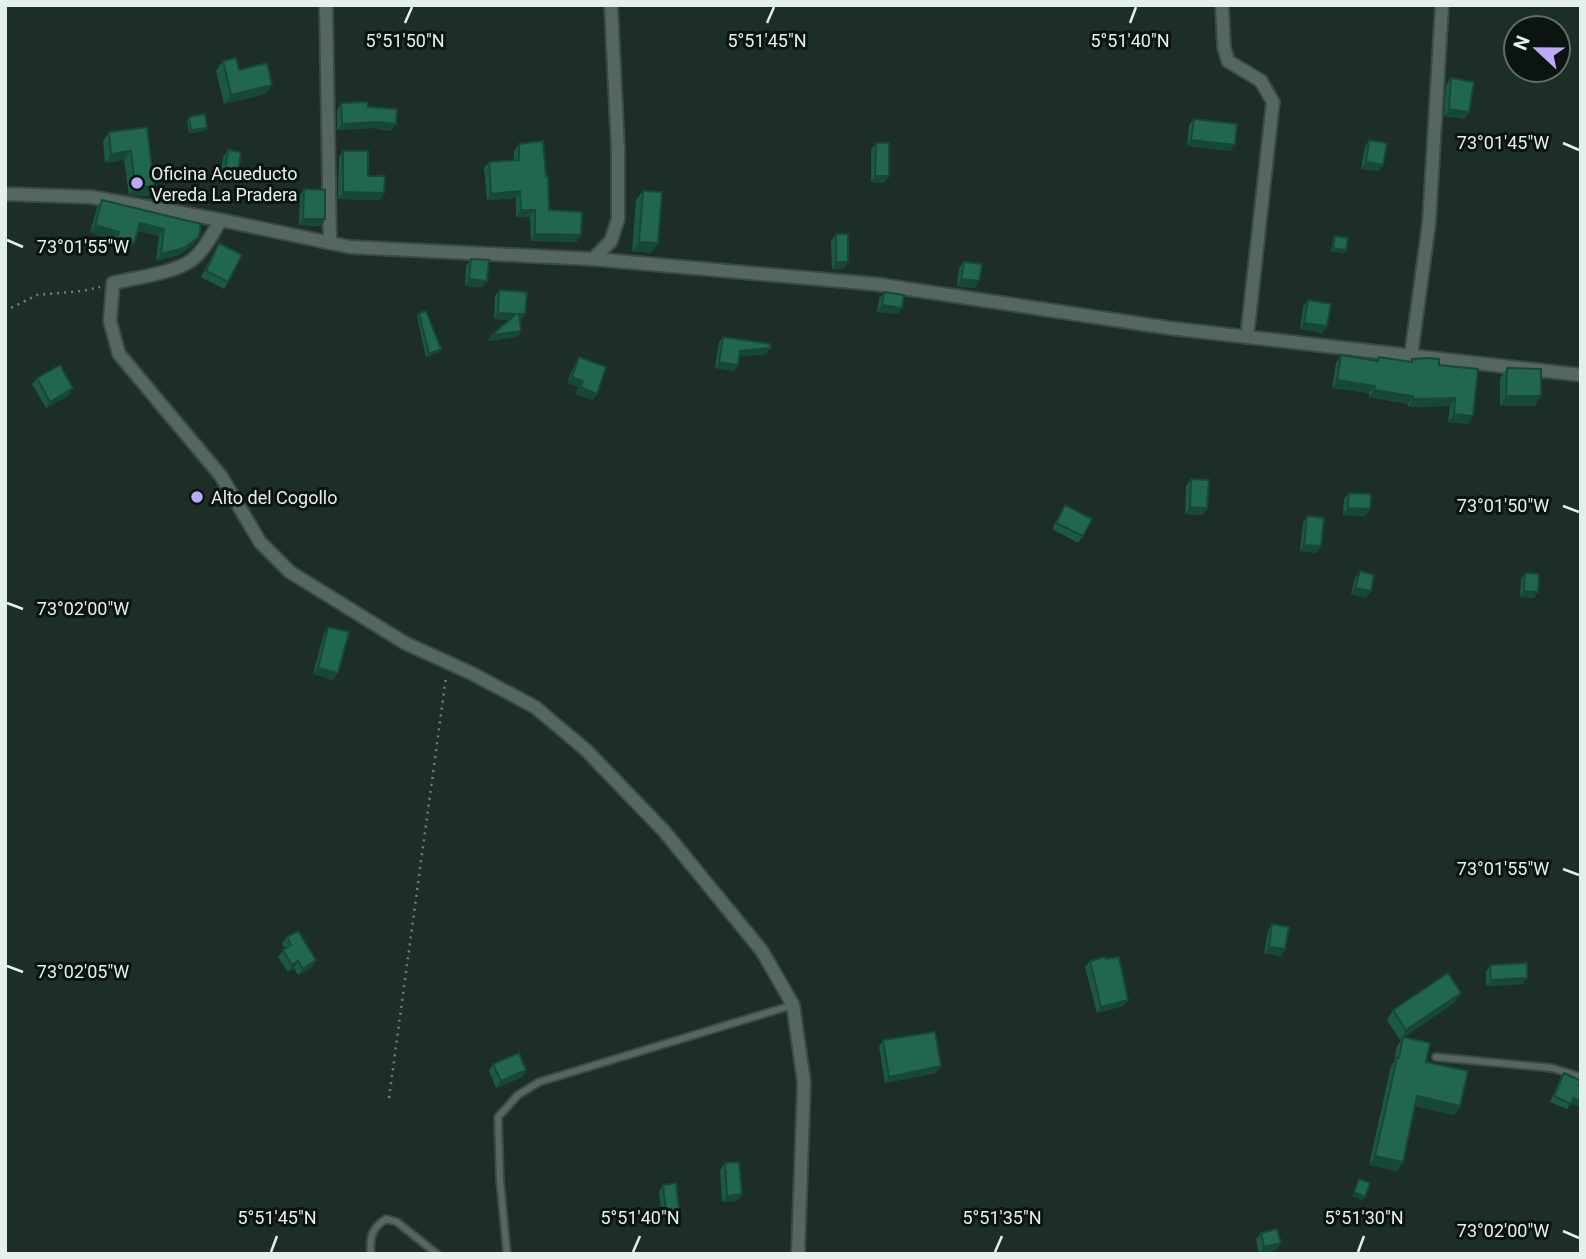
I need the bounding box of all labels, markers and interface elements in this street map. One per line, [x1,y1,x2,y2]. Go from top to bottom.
north arrow [1502,14,1572,84]
text: 5°51'50"N [365,30,445,51]
text: 5°51'45"N [727,30,807,51]
text: 5°51'40"N [1090,30,1170,51]
text: N [1509,32,1535,53]
text: 73°01'45"W [1457,132,1549,153]
place label: Oficina Acueducto Vereda La Pradera [151,163,298,205]
marker: Oficina Acueducto Vereda La Pradera [129,175,145,191]
text: 73°01'55"W [37,236,129,257]
place label: Alto del Cogollo [211,487,337,508]
marker: Alto del Cogollo [189,489,205,505]
text: 73°01'50"W [1457,495,1549,516]
text: 73°02'00"W [37,598,129,619]
text: 73°01'55"W [1457,858,1549,879]
text: 73°02'05"W [37,961,129,982]
text: 5°51'45"N [237,1207,317,1228]
text: 5°51'40"N [600,1207,680,1228]
text: 5°51'35"N [962,1207,1042,1228]
text: 5°51'30"N [1324,1207,1404,1228]
text: 73°02'00"W [1457,1220,1549,1241]

